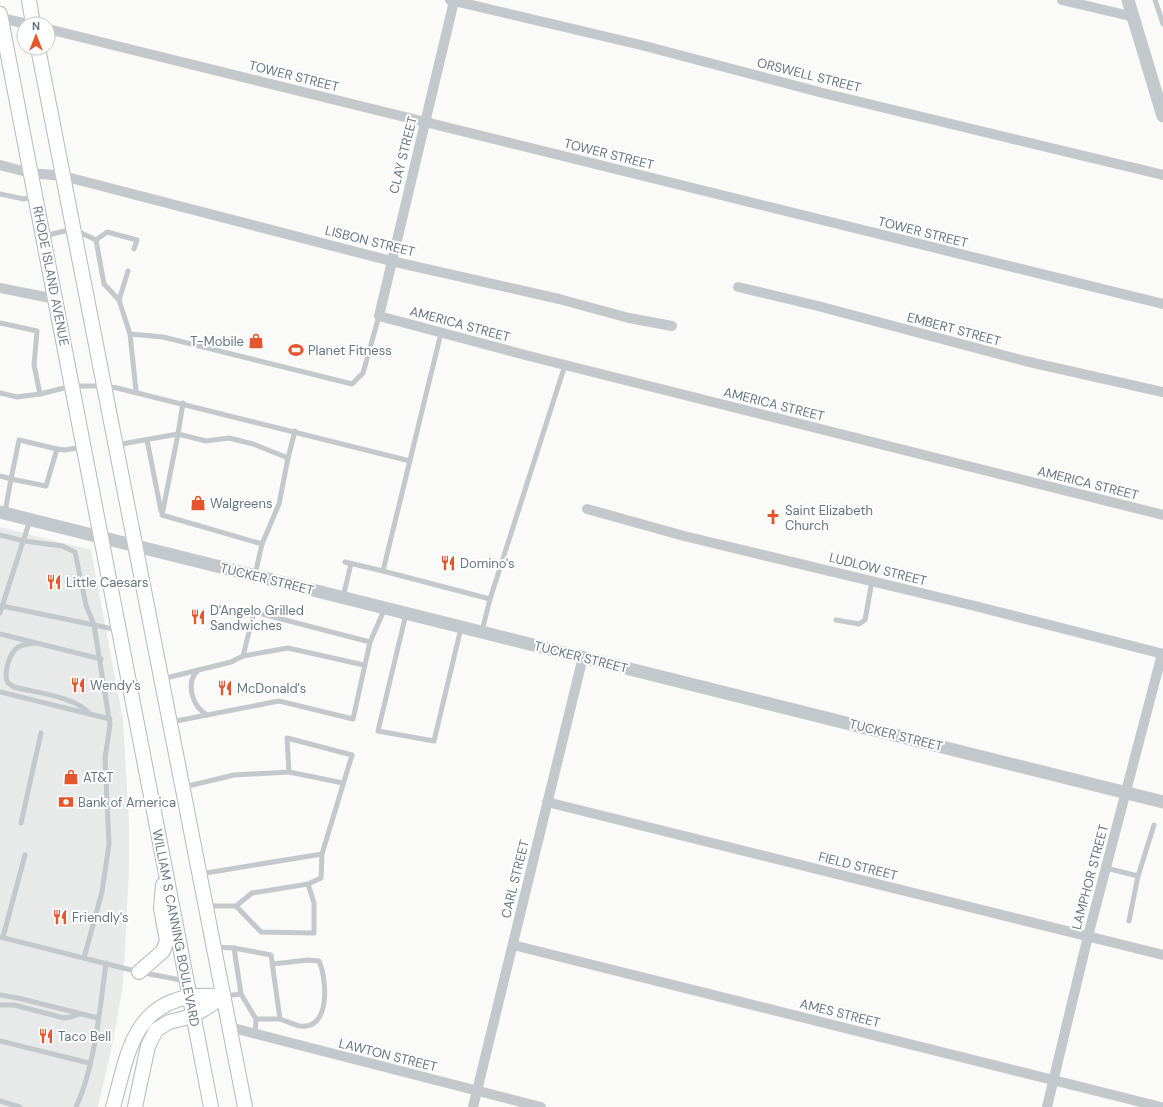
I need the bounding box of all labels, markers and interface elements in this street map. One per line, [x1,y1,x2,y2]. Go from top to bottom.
north arrow [16,16,56,56]
text: N [32,19,40,33]
street label: ORSWELL STREET [755,54,863,96]
street label: TOWER STREET [247,57,341,95]
street label: CLAY STREET [385,115,421,195]
street label: TOWER STREET [562,135,656,173]
street label: RHODE ISLAND AVENUE [29,205,73,347]
street label: TOWER STREET [876,213,970,251]
street label: LISBON STREET [323,222,417,260]
street label: AMERICA STREET [408,302,512,346]
street label: EMBERT STREET [905,308,1003,350]
shop icon: T-Mobile [247,332,265,350]
place label: T-Mobile [190,333,244,350]
sports icon: Planet Fitness [287,341,305,359]
place label: Planet Fitness [308,342,392,359]
street label: AMERICA STREET [722,383,826,425]
street label: AMERICA STREET [1036,462,1140,504]
shop icon: Walgreens [189,494,207,512]
place label: Walgreens [210,495,273,512]
place label: Saint Elizabeth Church [785,502,873,534]
church icon: Saint Elizabeth Church [764,508,782,526]
street label: LUDLOW STREET [827,549,929,589]
restaurant icon: Domino's [439,554,457,572]
place label: Domino's [460,555,515,572]
street label: TUCKER STREET [219,559,315,599]
restaurant icon: Little Caesars [45,573,63,591]
place label: Little Caesars [66,574,149,591]
place label: D'Angelo Grilled Sandwiches [210,602,304,634]
restaurant icon: D'Angelo Grilled Sandwiches [189,608,207,626]
street label: TUCKER STREET [533,637,629,677]
restaurant icon: Wendy's [69,676,87,694]
place label: Wendy's [90,677,141,694]
restaurant icon: McDonald's [216,679,234,697]
place label: McDonald's [237,680,306,697]
street label: TUCKER STREET [848,715,944,755]
shop icon: AT&T [62,768,80,786]
place label: AT&T [83,769,114,786]
bank icon: Bank of America [57,793,75,811]
place label: Bank of America [78,794,176,811]
street label: LAMPHOR STREET [1068,822,1112,932]
street label: WILLIAM S CANNING BOULEVARD [149,828,204,1028]
street label: CARL STREET [497,838,533,920]
street label: FIELD STREET [817,848,899,884]
restaurant icon: Friendly's [51,908,69,926]
place label: Friendly's [72,909,129,926]
street label: AMES STREET [798,995,882,1031]
restaurant icon: Taco Bell [37,1027,55,1045]
place label: Taco Bell [58,1028,111,1045]
street label: LAWTON STREET [337,1035,439,1075]

